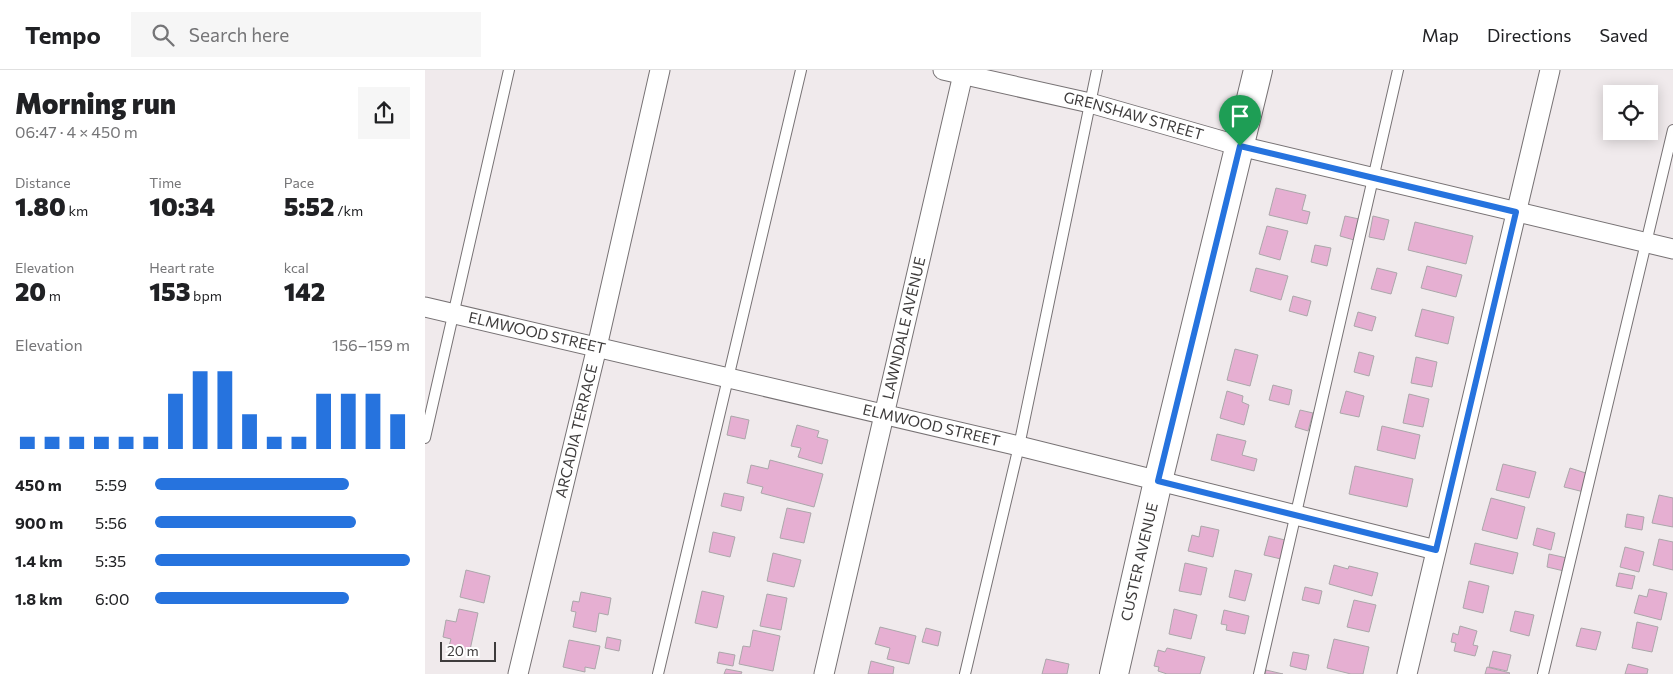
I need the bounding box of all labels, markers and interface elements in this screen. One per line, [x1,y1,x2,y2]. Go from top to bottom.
search box [131,12,481,57]
text: Tempo [25,20,101,49]
icon: search [149,21,177,49]
text: Search here [189,23,289,46]
text: Map [1422,24,1459,46]
text: Directions [1487,24,1571,46]
text: Saved [1599,24,1648,46]
map controls [1603,85,1658,140]
button: locate [1603,85,1658,140]
text: Morning run [15,86,176,120]
button: share [358,87,410,139]
street label: GRENSHAW STREET [1062,87,1206,143]
pin [1219,95,1261,146]
icon: arrive [1226,102,1254,130]
text: 06:47 · 4 × 450 m [15,122,138,141]
text: Distance [15,174,71,191]
text: Time [149,174,182,191]
text: Pace [284,174,314,191]
text: 1.80 [15,191,66,221]
text: 10:34 [149,191,215,221]
text: 5:52 [284,191,335,221]
text: km [66,202,88,219]
text: /km [335,202,363,219]
street label: LAWNDALE AVENUE [878,255,928,401]
text: Elevation [15,259,74,276]
text: Heart rate [149,259,214,276]
text: kcal [284,259,309,276]
text: 20 [15,276,46,306]
text: 153 [149,276,190,306]
text: 142 [284,276,325,306]
text: m [46,287,61,304]
text: bpm [190,287,222,304]
street label: ELMWOOD STREET [467,307,608,357]
text: Elevation [15,335,83,354]
text: 156–159 m [332,335,410,354]
street label: ARCADIA TERRACE [551,362,601,499]
street label: ELMWOOD STREET [861,400,1002,449]
text: 450 m [15,475,62,494]
text: 5:59 [95,475,127,494]
street label: CUSTER AVENUE [1116,501,1161,623]
text: 900 m [15,513,63,532]
text: 5:56 [95,513,127,532]
text: 1.4 km [15,551,62,570]
text: 5:35 [95,551,126,570]
text: 1.8 km [15,589,62,608]
text: 6:00 [95,589,129,608]
scale bar [440,639,496,662]
text: 20 m [447,642,479,659]

